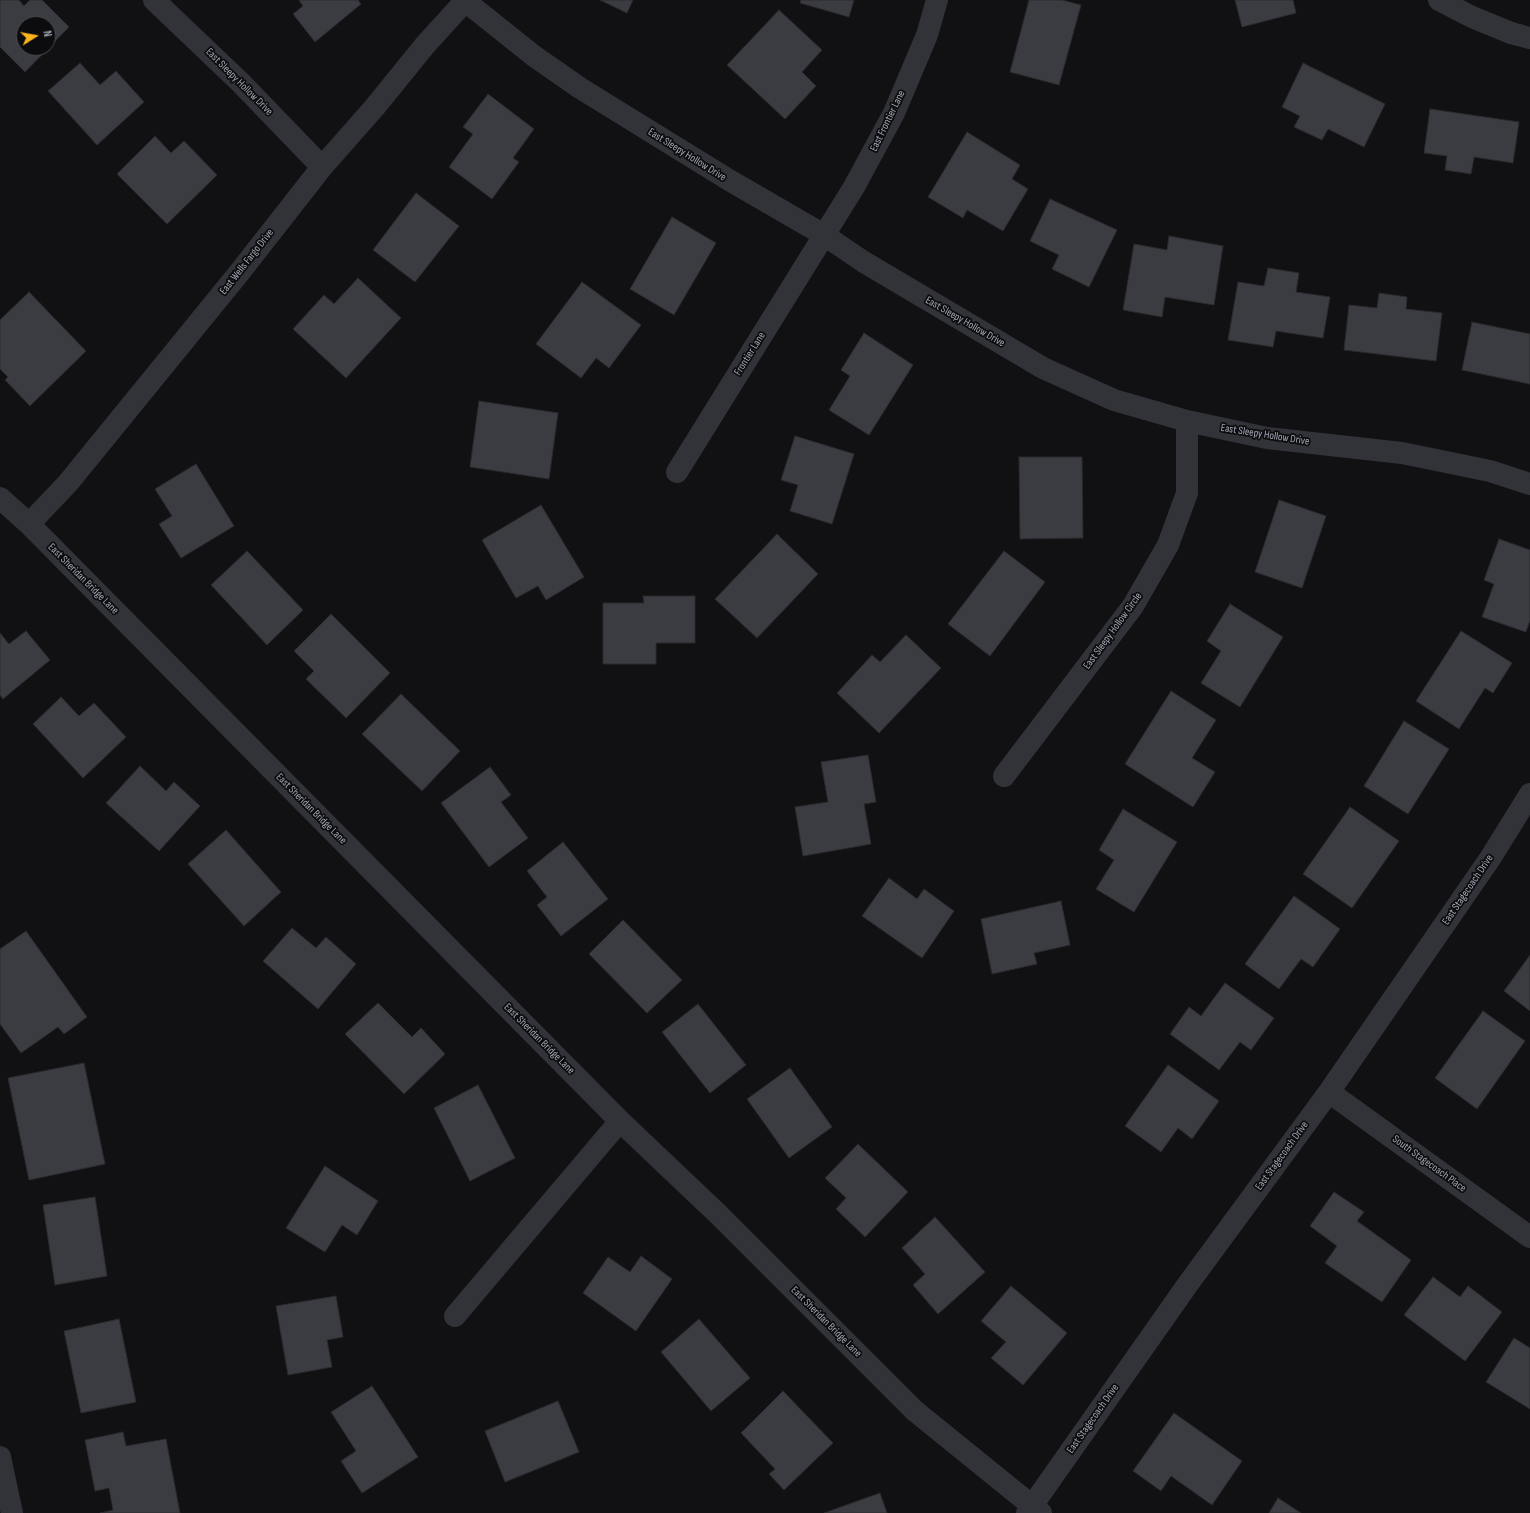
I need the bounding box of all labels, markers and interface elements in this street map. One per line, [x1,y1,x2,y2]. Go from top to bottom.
north arrow [16,16,56,56]
text: N [40,30,54,38]
street label: East Sleepy Hollow Drive [203,46,275,118]
street label: East Frontier Lane [868,88,908,154]
street label: East Sleepy Hollow Drive [646,126,728,184]
street label: East Wells Fargo Drive [217,227,277,297]
street label: East Sleepy Hollow Drive [923,294,1007,350]
street label: Frontier Lane [732,330,768,378]
street label: East Sleepy Hollow Drive [1220,421,1310,449]
street label: East Sheridan Bridge Lane [45,541,121,617]
street label: East Sleepy Hollow Circle [1081,590,1145,672]
street label: East Sheridan Bridge Lane [273,771,349,847]
street label: East Stagecoach Drive [1440,852,1496,928]
street label: East Sheridan Bridge Lane [501,1001,577,1077]
street label: East Stagecoach Drive [1253,1119,1311,1193]
street label: South Stagecoach Place [1389,1133,1469,1195]
street label: East Sheridan Bridge Lane [788,1284,864,1360]
street label: East Stagecoach Drive [1064,1382,1122,1456]

